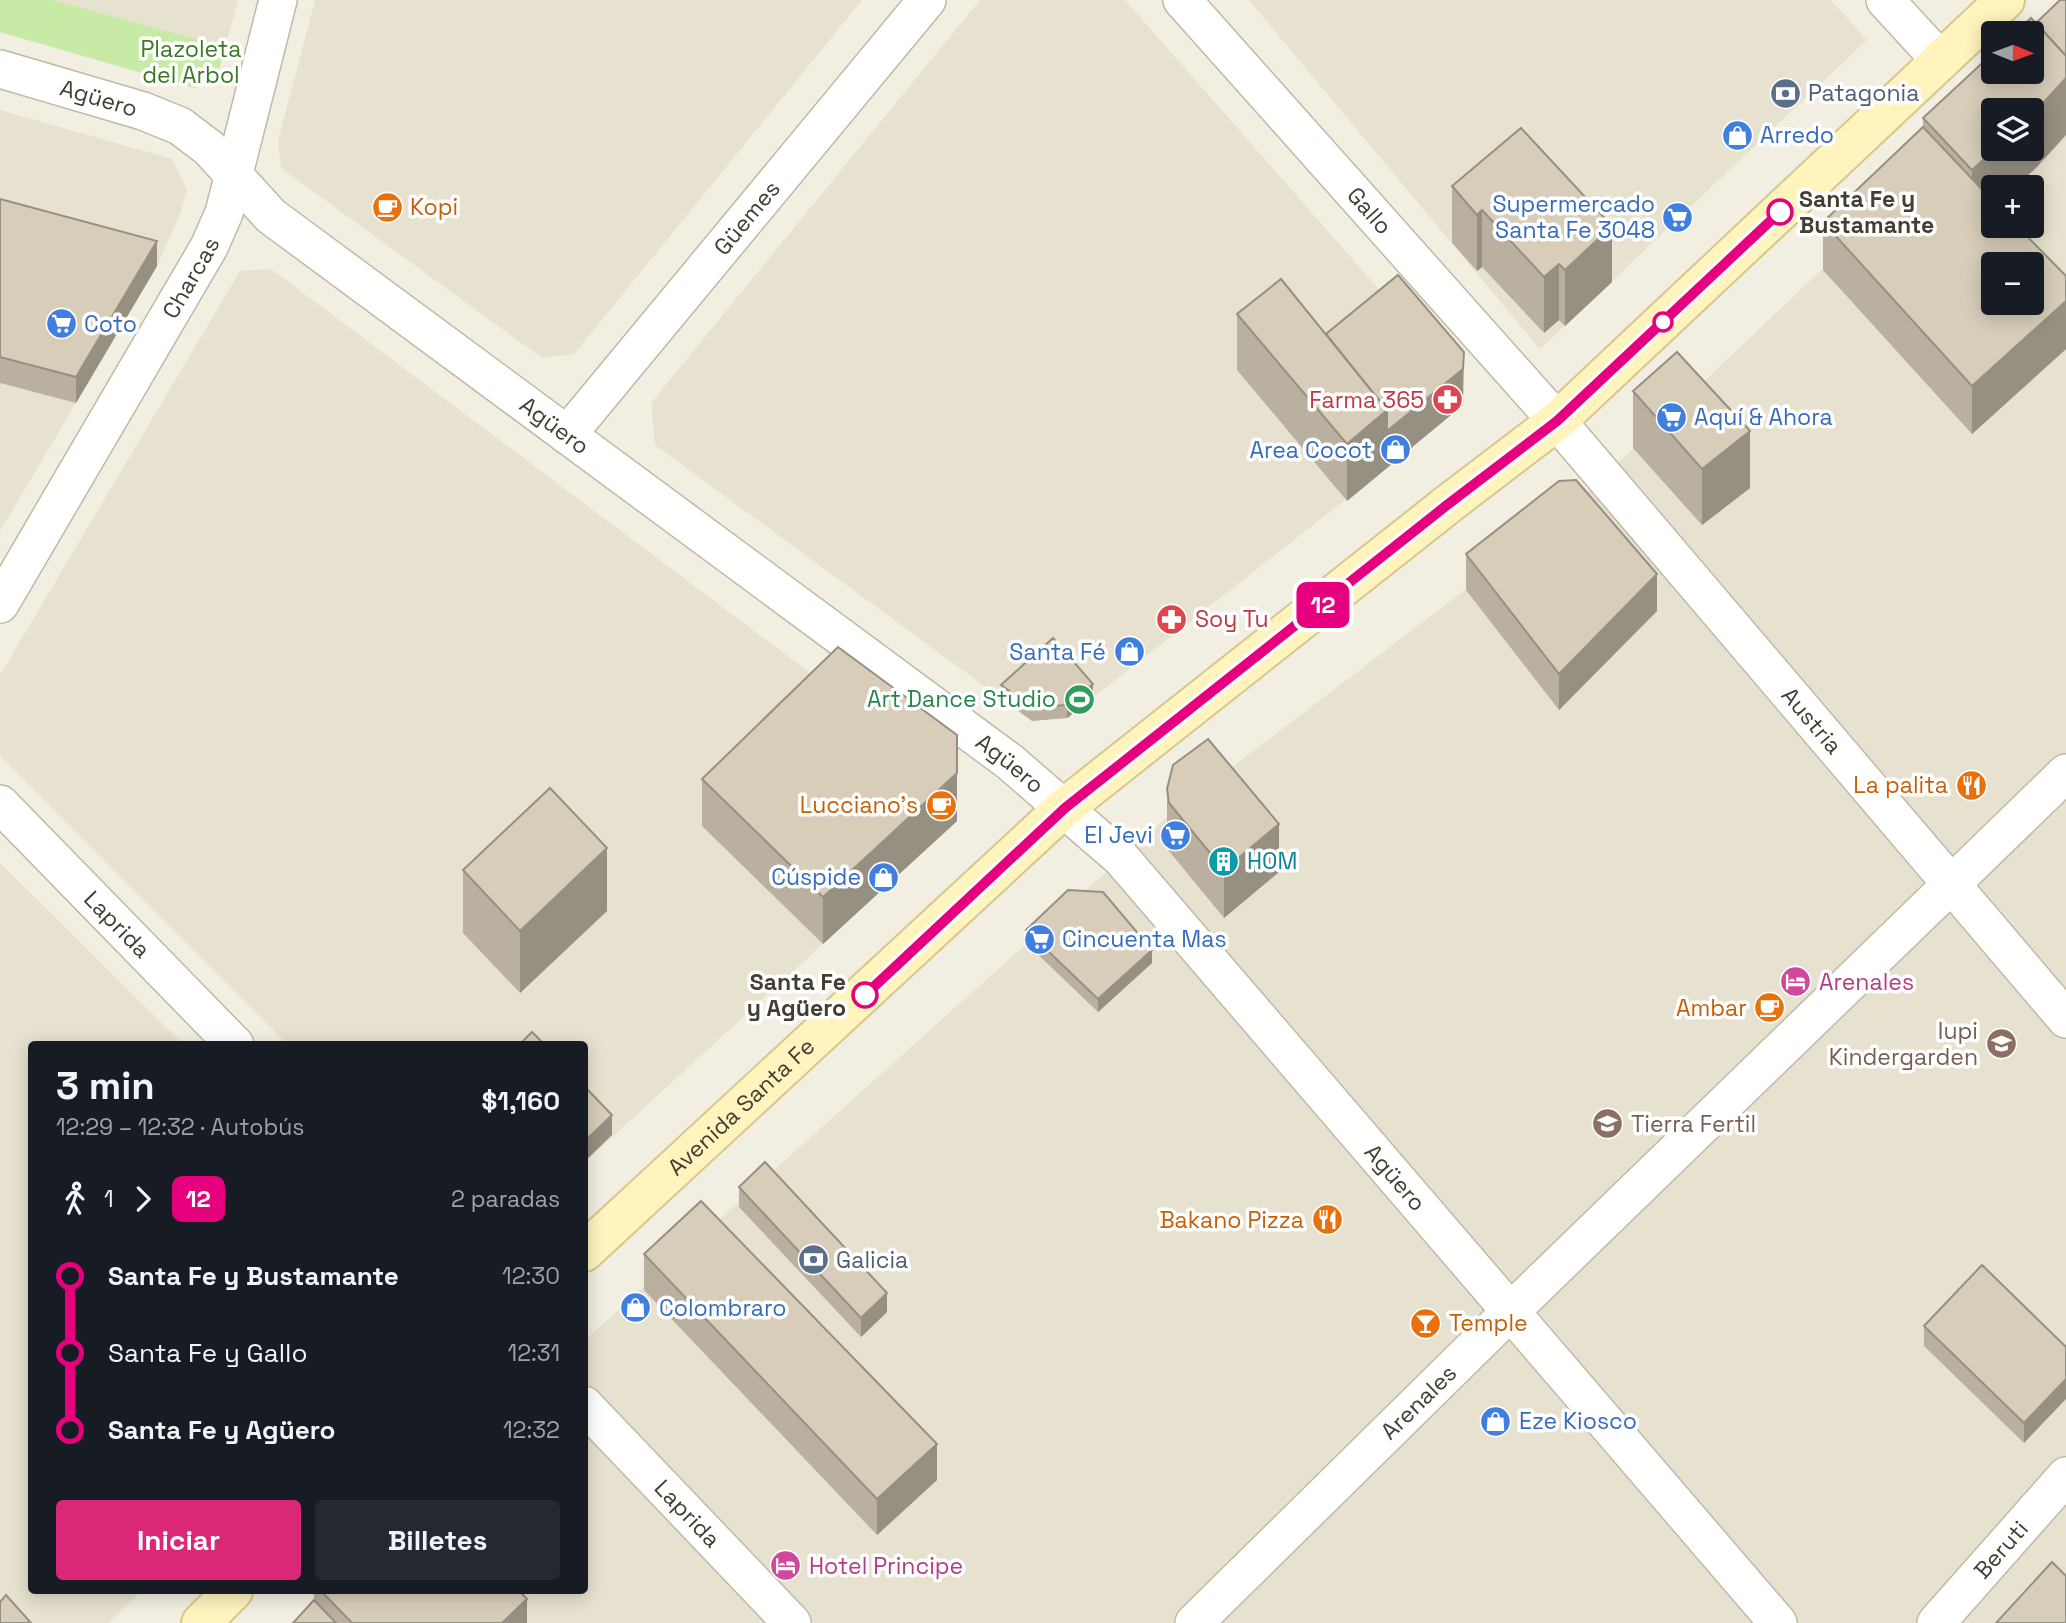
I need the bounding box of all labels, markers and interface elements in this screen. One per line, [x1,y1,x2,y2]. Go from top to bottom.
north arrow [1981,21,2044,84]
map controls [1981,21,2044,315]
park label: Plazoleta del Arbol [141,34,241,90]
street label: Agüero [56,72,141,124]
bank icon: Patagonia [1768,76,1802,110]
place label: Patagonia [1808,78,1919,108]
button: layers [1981,98,2044,161]
shop icon: Arredo [1720,118,1754,152]
place label: Arredo [1760,120,1834,150]
street label: Güemes [707,174,787,261]
button: + [1981,175,2044,238]
street label: Gallo [1340,180,1399,241]
place label: Santa Fe y Bustamante [1799,184,1934,240]
place label: Supermercado Santa Fe 3048 [1492,189,1655,245]
cafe icon: Kopi [370,190,404,224]
place label: Kopi [410,192,458,222]
marker: Santa Fe y Bustamante [1767,199,1793,225]
supermarket icon: Supermercado Santa Fe 3048 [1661,200,1695,234]
street label: Charcas [155,233,226,324]
button: − [1981,252,2044,315]
supermarket icon: Coto [44,307,78,341]
place label: Coto [84,309,137,339]
unlabelled marker [1653,312,1673,332]
pharmacy icon: Farma 365 [1430,383,1464,417]
place label: Farma 365 [1309,385,1424,415]
street label: Agüero [514,390,595,461]
supermarket icon: Aquí & Ahora [1654,400,1688,434]
place label: Aquí & Ahora [1694,402,1833,432]
shop icon: Area Cocot [1378,433,1412,467]
place label: Area Cocot [1249,435,1372,465]
line badge: 12 [1292,582,1354,628]
text: 12 [1310,589,1336,620]
pharmacy icon: Soy Tu [1155,602,1189,636]
place label: Soy Tu [1195,604,1269,634]
shop icon: Santa Fé [1112,635,1146,669]
place label: Santa Fé [1009,637,1106,667]
street label: Austria [1775,681,1849,760]
sports icon: Art Dance Studio [1062,682,1096,716]
place label: Art Dance Studio [867,684,1056,714]
street label: Agüero [970,727,1050,800]
restaurant icon: La palita [1954,768,1988,802]
place label: La palita [1853,770,1948,800]
cafe icon: Lucciano's [924,788,958,822]
place label: Lucciano's [800,790,918,820]
supermarket icon: El Jevi [1159,818,1193,852]
place label: El Jevi [1084,820,1153,850]
building icon: HOM [1207,844,1241,878]
place label: HOM [1247,846,1297,876]
shop icon: Cúspide [867,860,901,894]
place label: Cúspide [771,862,861,892]
street label: Laprida [78,884,157,964]
supermarket icon: Cincuenta Mas [1022,922,1056,956]
place label: Cincuenta Mas [1062,924,1227,954]
hotel icon: Arenales [1779,965,1813,999]
place label: Santa Fe y Agüero [747,967,846,1023]
place label: Arenales [1819,967,1914,997]
marker: Santa Fe y Agüero [852,982,878,1008]
cafe icon: Ambar [1753,991,1787,1025]
place label: Ambar [1676,993,1747,1023]
place label: Iupi Kindergarden [1829,1016,1978,1072]
school or university icon: Iupi Kindergarden [1984,1027,2018,1061]
street label: Avenida Santa Fe [661,1031,821,1182]
text: 3 min [56,1062,155,1110]
text: $1,160 [482,1084,560,1118]
school or university icon: Tierra Fertil [1591,1107,1625,1141]
place label: Tierra Fertil [1631,1109,1756,1139]
text: 12:29 – 12:32 · Autobús [56,1112,304,1142]
street label: Agüero [1358,1137,1433,1217]
icon: walk [56,1180,94,1218]
icon: forward [124,1180,162,1218]
text: 12 [186,1183,211,1214]
text: 1 [104,1184,114,1214]
text: 2 paradas [451,1184,560,1214]
restaurant icon: Bakano Pizza [1310,1203,1344,1237]
place label: Bakano Pizza [1159,1205,1304,1235]
bank icon: Galicia [796,1243,830,1277]
place label: Galicia [836,1245,908,1275]
text: Santa Fe y Bustamante [108,1259,399,1293]
text: 12:30 [502,1261,560,1291]
shop icon: Colombraro [619,1291,653,1325]
place label: Colombraro [659,1293,786,1323]
bar icon: Temple [1409,1306,1443,1340]
place label: Temple [1449,1308,1528,1338]
text: Santa Fe y Gallo [108,1336,307,1370]
text: 12:31 [508,1338,560,1368]
street label: Arenales [1374,1358,1463,1446]
shop icon: Eze Kiosco [1479,1404,1513,1438]
place label: Eze Kiosco [1519,1406,1637,1436]
text: Santa Fe y Agüero [108,1413,335,1447]
text: 12:32 [503,1415,560,1445]
street label: Laprida [648,1473,727,1554]
button: Iniciar [56,1500,301,1580]
button: Billetes [315,1500,560,1580]
street label: Beruti [1967,1514,2035,1585]
hotel icon: Hotel Principe [769,1549,803,1583]
place label: Hotel Principe [809,1551,963,1581]

